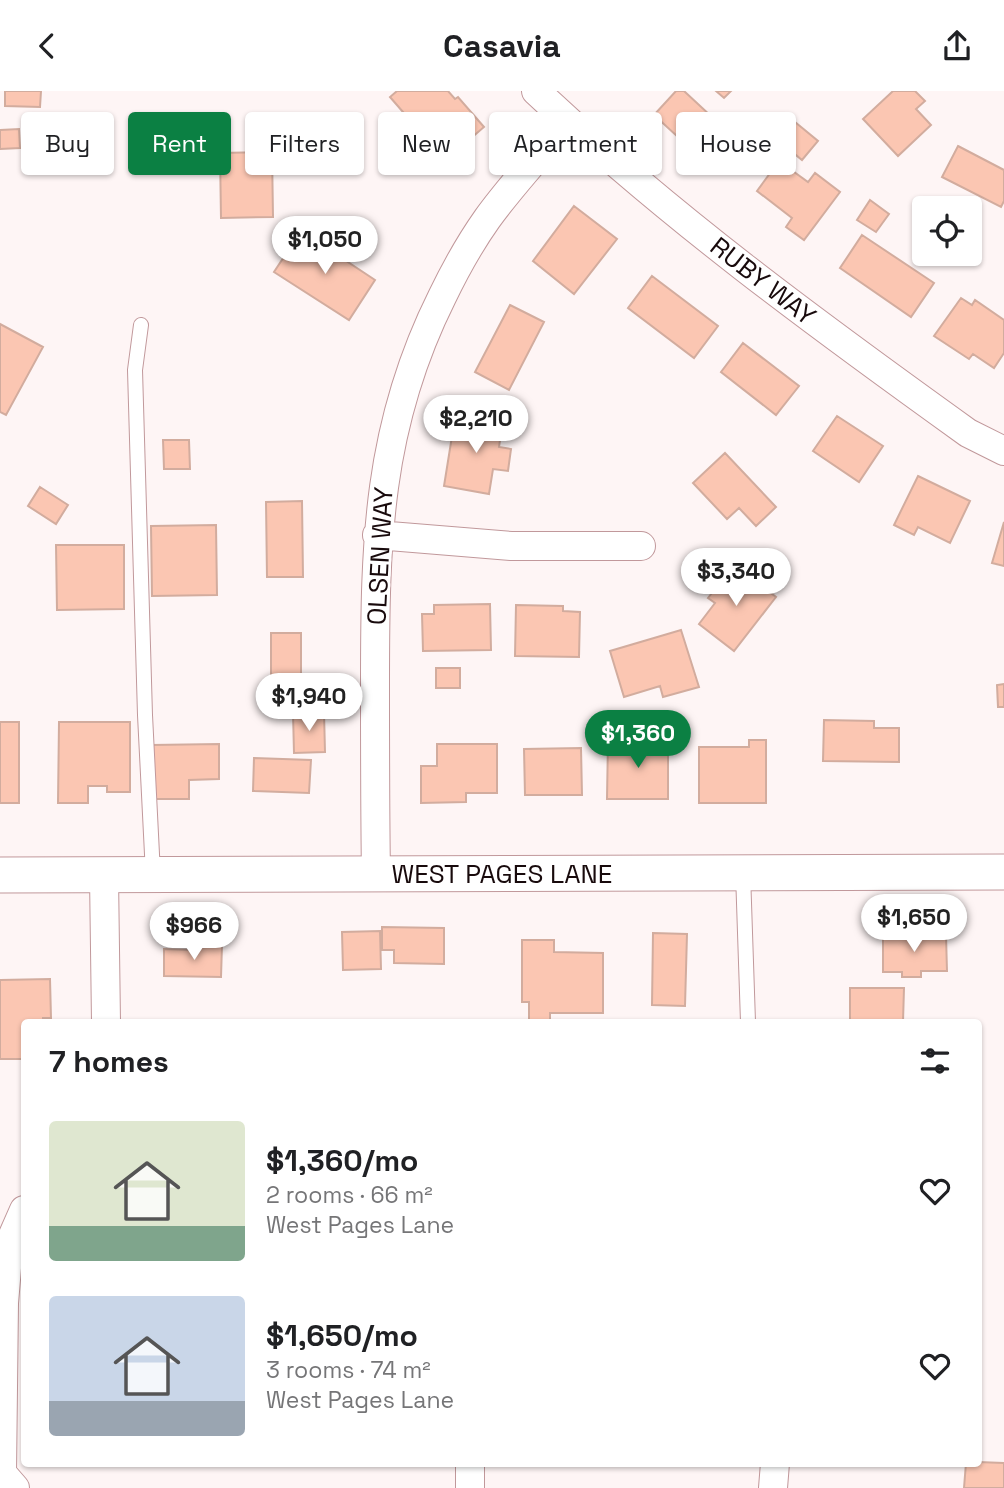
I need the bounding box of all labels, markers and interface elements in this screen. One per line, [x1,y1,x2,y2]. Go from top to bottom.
text: Casavia [443,26,561,66]
icon: back [28,27,66,65]
icon: share [938,27,976,65]
chip: Buy [21,112,114,175]
chip: Rent [128,112,231,175]
chip: Filters [245,112,364,175]
chip: New [378,112,475,175]
chip: Apartment [489,112,662,175]
chip: House [676,112,796,175]
map controls [912,196,982,266]
button: locate [912,196,982,266]
pin: $1,050 [268,216,382,276]
text: $1,050 [288,224,362,254]
street label: RUBY WAY [703,229,823,333]
pin: $2,210 [419,395,533,455]
text: $2,210 [439,403,513,433]
street label: OLSEN WAY [359,486,401,626]
pin: $3,340 [679,549,793,608]
text: $3,340 [697,556,775,586]
pin: $1,940 [252,673,366,733]
text: $1,940 [272,681,346,711]
pin: $1,360 [581,711,695,770]
text: $1,360 [601,718,675,748]
street label: WEST PAGES LANE [391,857,613,891]
pin: $1,650 [857,895,971,954]
text: $1,650 [877,902,951,932]
pin: $966 [153,903,235,962]
text: $966 [166,910,222,940]
text: 7 homes [49,1042,169,1081]
icon: filters [916,1042,954,1080]
text: $1,360/mo [266,1141,418,1180]
icon: home [105,1149,189,1233]
icon: heart [916,1172,954,1210]
text: 2 rooms · 66 m² [266,1180,433,1210]
text: West Pages Lane [266,1210,454,1240]
text: $1,650/mo [266,1316,418,1355]
icon: home [105,1324,189,1408]
icon: heart [916,1347,954,1385]
text: 3 rooms · 74 m² [266,1355,431,1385]
text: West Pages Lane [266,1385,454,1415]

